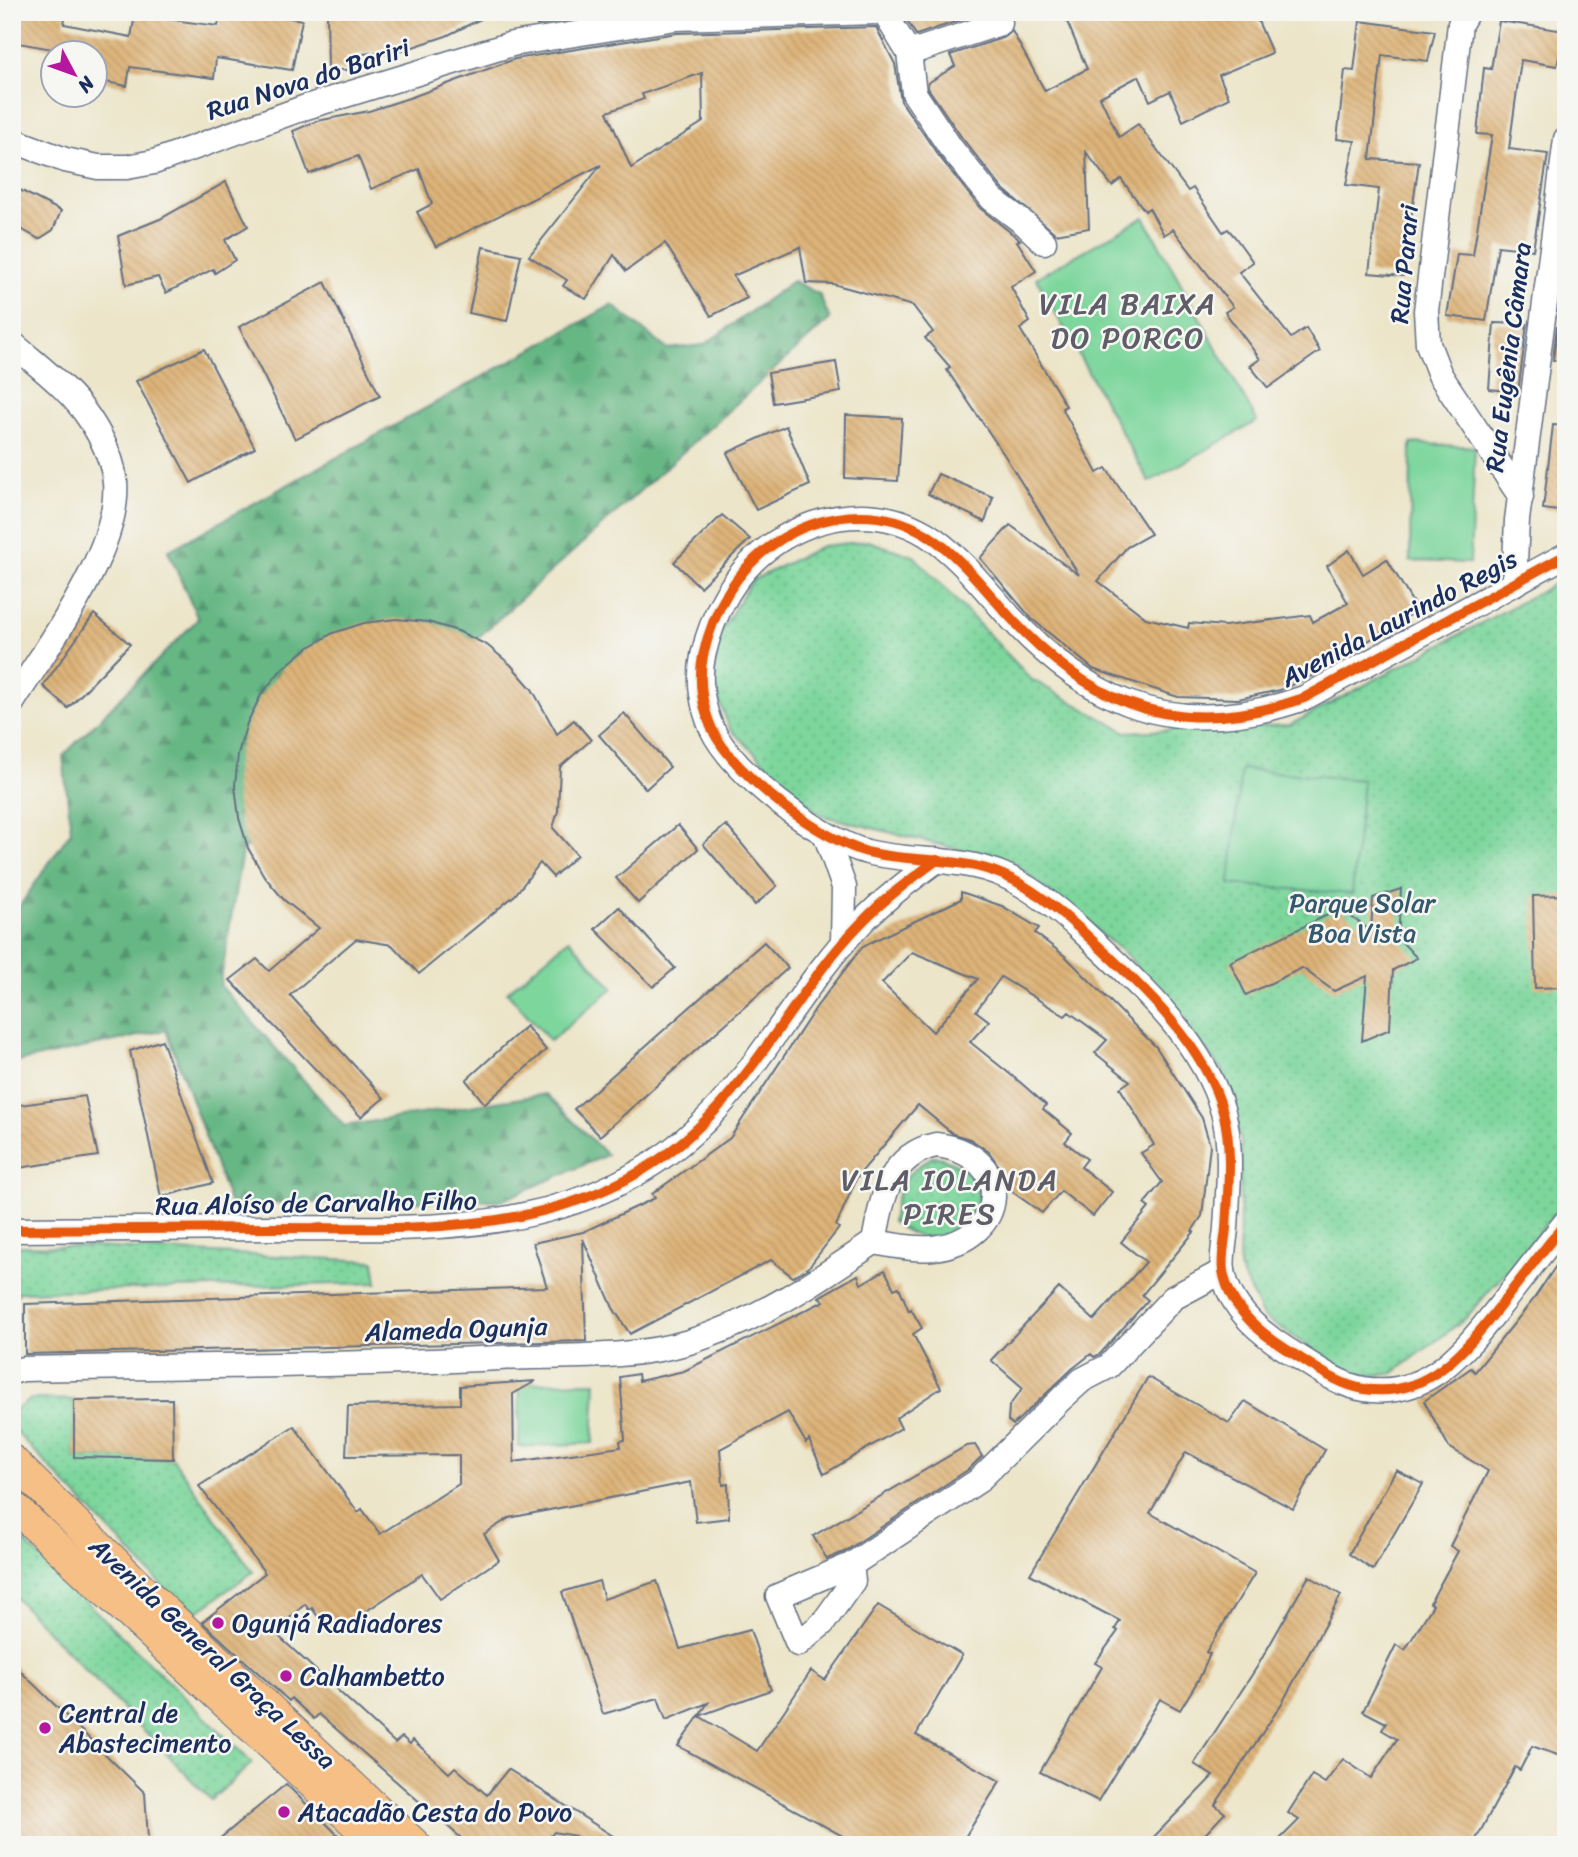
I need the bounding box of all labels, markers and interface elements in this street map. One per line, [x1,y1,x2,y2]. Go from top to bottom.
street label: Rua Nova do Bariri [200,24,416,134]
north arrow [38,38,108,108]
text: N [69,68,104,101]
street label: Rua Parari [1376,202,1432,325]
street label: Rua Eugênia Câmara [1471,239,1545,475]
district label: VILA BAIXA DO PORCO [1039,277,1217,365]
street label: Avenida Laurindo Regis [1271,536,1526,701]
park label: Parque Solar Boa Vista [1289,880,1436,956]
district label: VILA IOLANDA PIRES [841,1153,1059,1241]
street label: Rua Aloíso de Carvalho Filho [155,1177,477,1229]
street label: Alameda Ogunja [363,1303,549,1355]
street label: Avenida General Graça Lessa [77,1524,348,1781]
place label: Ogunjá Radiadores [232,1600,443,1646]
marker: Ogunjá Radiadores [210,1615,226,1631]
place label: Calhambetto [300,1653,445,1699]
marker: Calhambetto [278,1668,294,1684]
place label: Central de Abastecimento [58,1690,231,1766]
marker: Central de Abastecimento [37,1720,53,1736]
place label: Atacadão Cesta do Povo [297,1789,572,1835]
marker: Atacadão Cesta do Povo [276,1804,292,1820]

